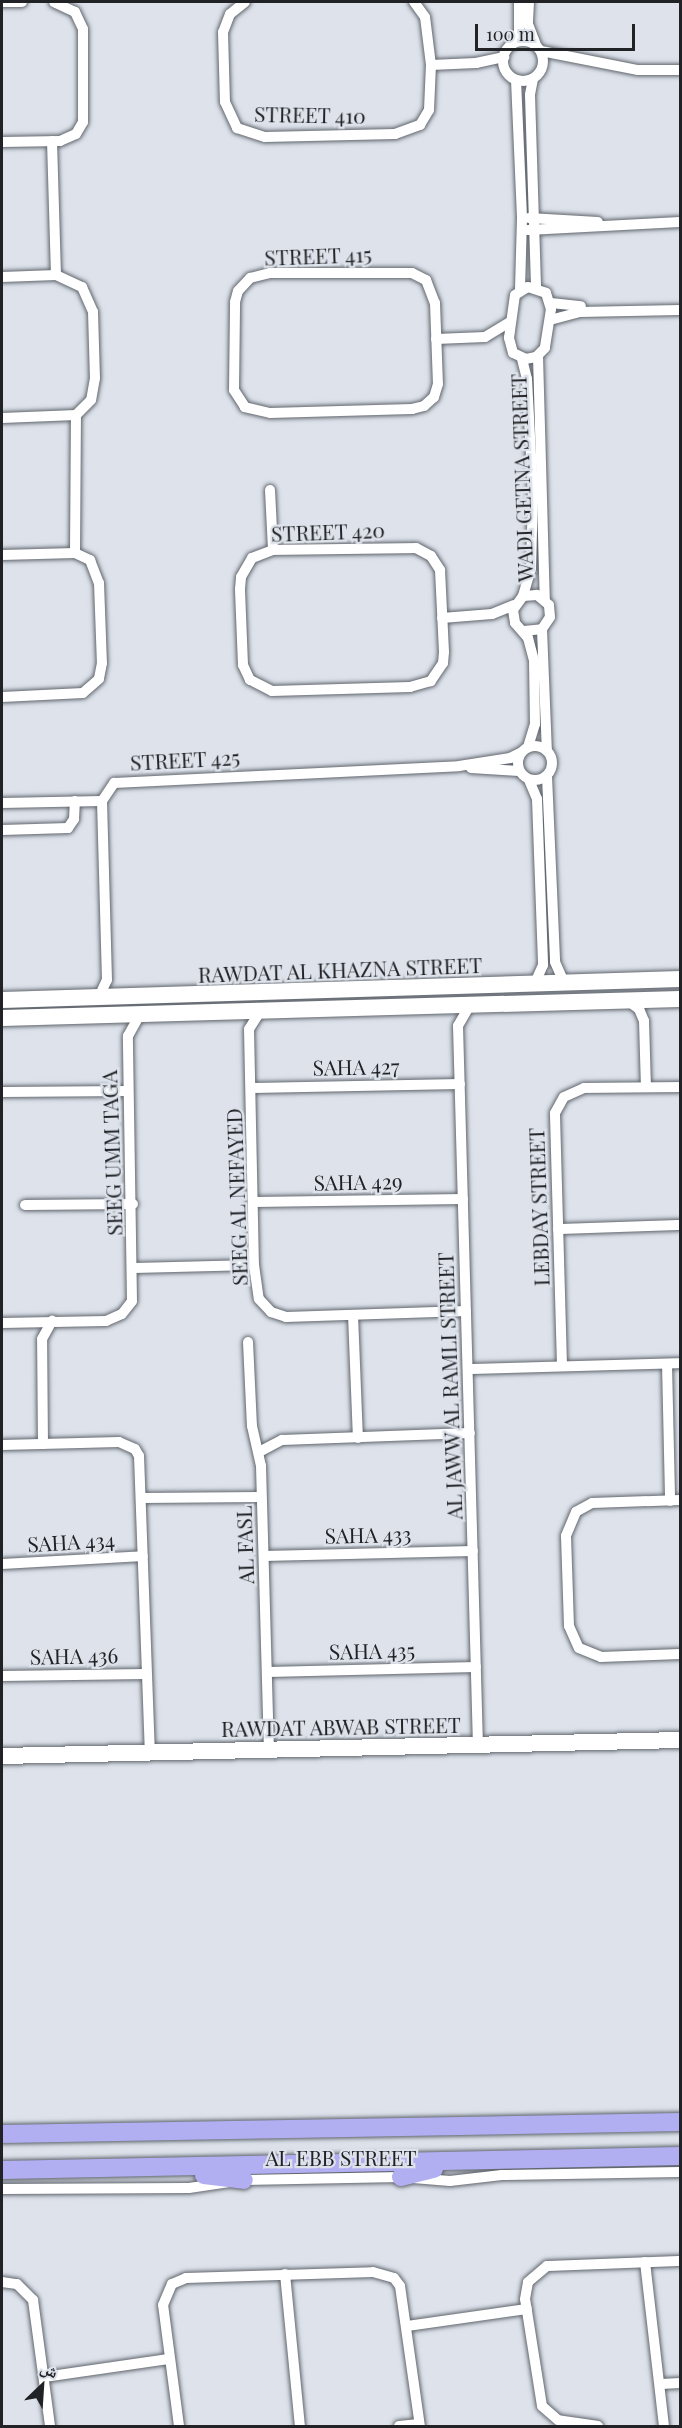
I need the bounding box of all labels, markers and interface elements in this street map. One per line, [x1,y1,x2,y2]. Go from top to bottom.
scale bar [478,12,638,50]
text: 100 m [486,22,535,46]
street label: STREET 410 [253,100,367,128]
street label: STREET 415 [263,241,373,269]
street label: WADI GETNA STREET [505,373,537,583]
street label: STREET 420 [270,516,386,546]
street label: STREET 425 [129,744,241,774]
street label: RAWDAT AL KHAZNA STREET [197,951,483,987]
street label: SAHA 427 [312,1053,400,1079]
street label: SEEG UMM TAGA [96,1070,126,1236]
street label: SEEG AL NEFAYED [220,1107,252,1287]
street label: LEBDAY STREET [523,1127,553,1287]
street label: SAHA 429 [313,1168,403,1194]
street label: AL JAWW AL RAMLI STREET [432,1251,466,1521]
street label: AL FASL [230,1505,258,1585]
street label: SAHA 433 [324,1521,412,1547]
street label: SAHA 434 [26,1526,116,1556]
street label: SAHA 435 [328,1637,416,1663]
street label: SAHA 436 [29,1642,119,1668]
street label: RAWDAT ABWAB STREET [220,1711,462,1741]
street label: AL EBB STREET [265,2144,417,2170]
north arrow [12,2356,72,2416]
text: ش [38,2356,62,2382]

